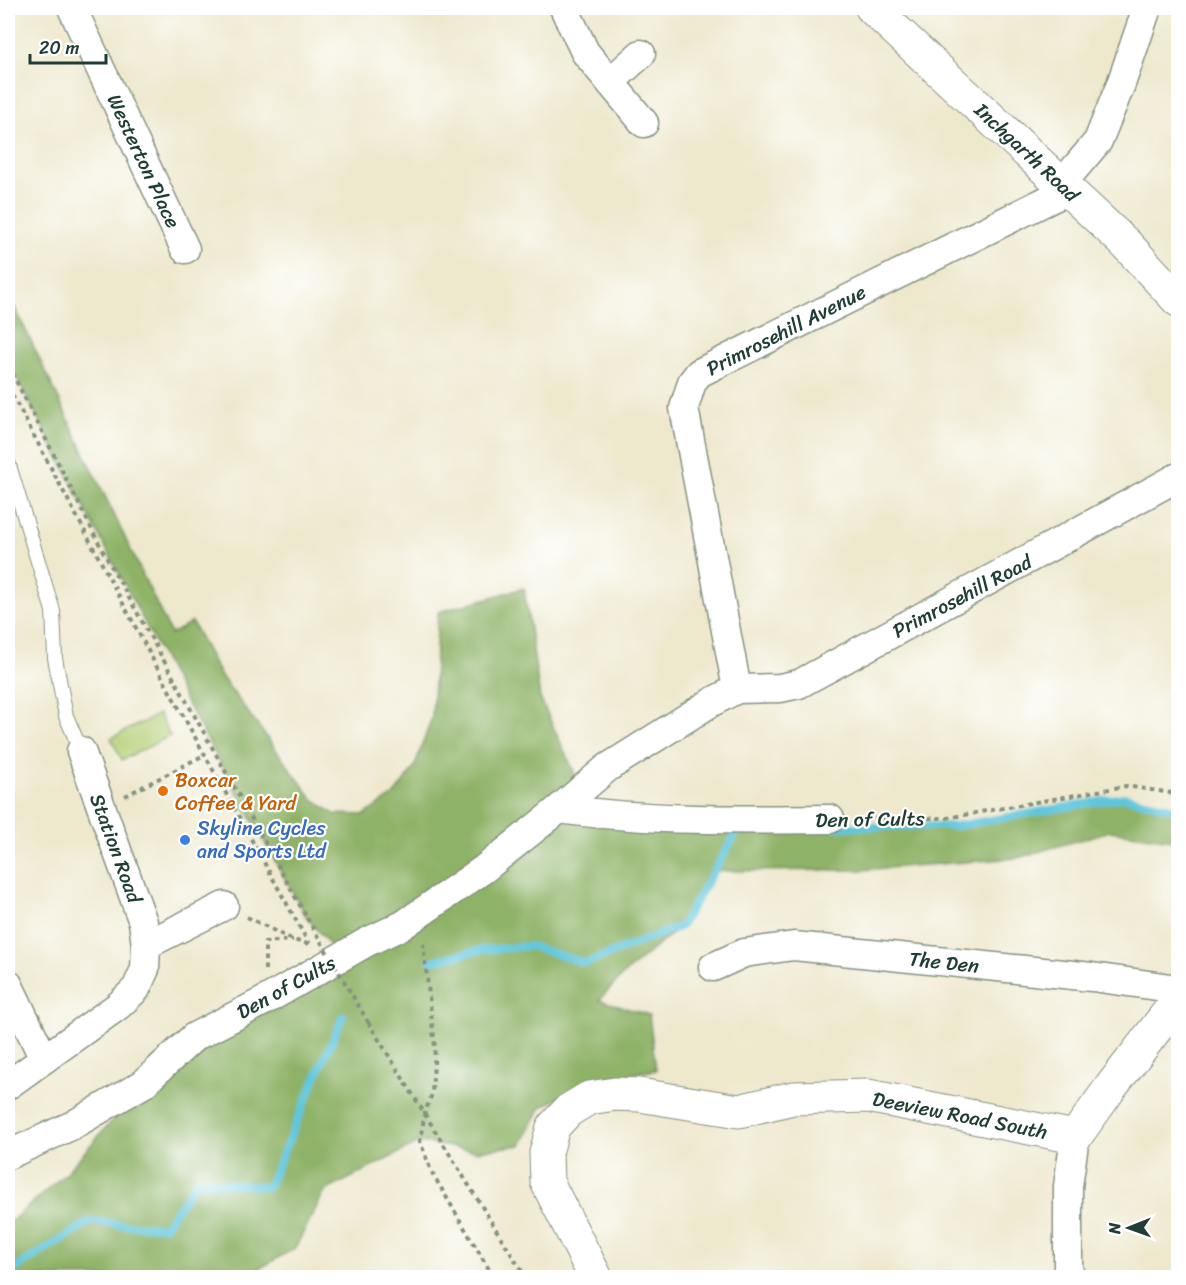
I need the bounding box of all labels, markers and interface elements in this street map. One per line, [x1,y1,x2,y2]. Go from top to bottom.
scale bar [30,27,106,65]
text: 20 m [39,32,79,64]
street label: Westerton Place [97,88,190,234]
street label: Inchgarth Road [965,93,1089,212]
street label: Primrosehill Avenue [700,275,872,386]
street label: Primrosehill Road [886,544,1040,648]
place label: Boxcar Coffee & Yard [175,763,297,821]
marker: Boxcar Coffee & Yard [156,784,170,798]
street label: Station Road [80,788,152,909]
street label: Den of Cults [815,801,926,838]
place label: Skyline Cycles and Sports Ltd [197,811,327,869]
marker: Skyline Cycles and Sports Ltd [178,833,192,847]
street label: The Den [907,941,981,984]
street label: Den of Cults [230,945,343,1029]
street label: Deeview Road South [869,1081,1050,1150]
north arrow [1099,1198,1159,1258]
text: N [1100,1222,1129,1235]

